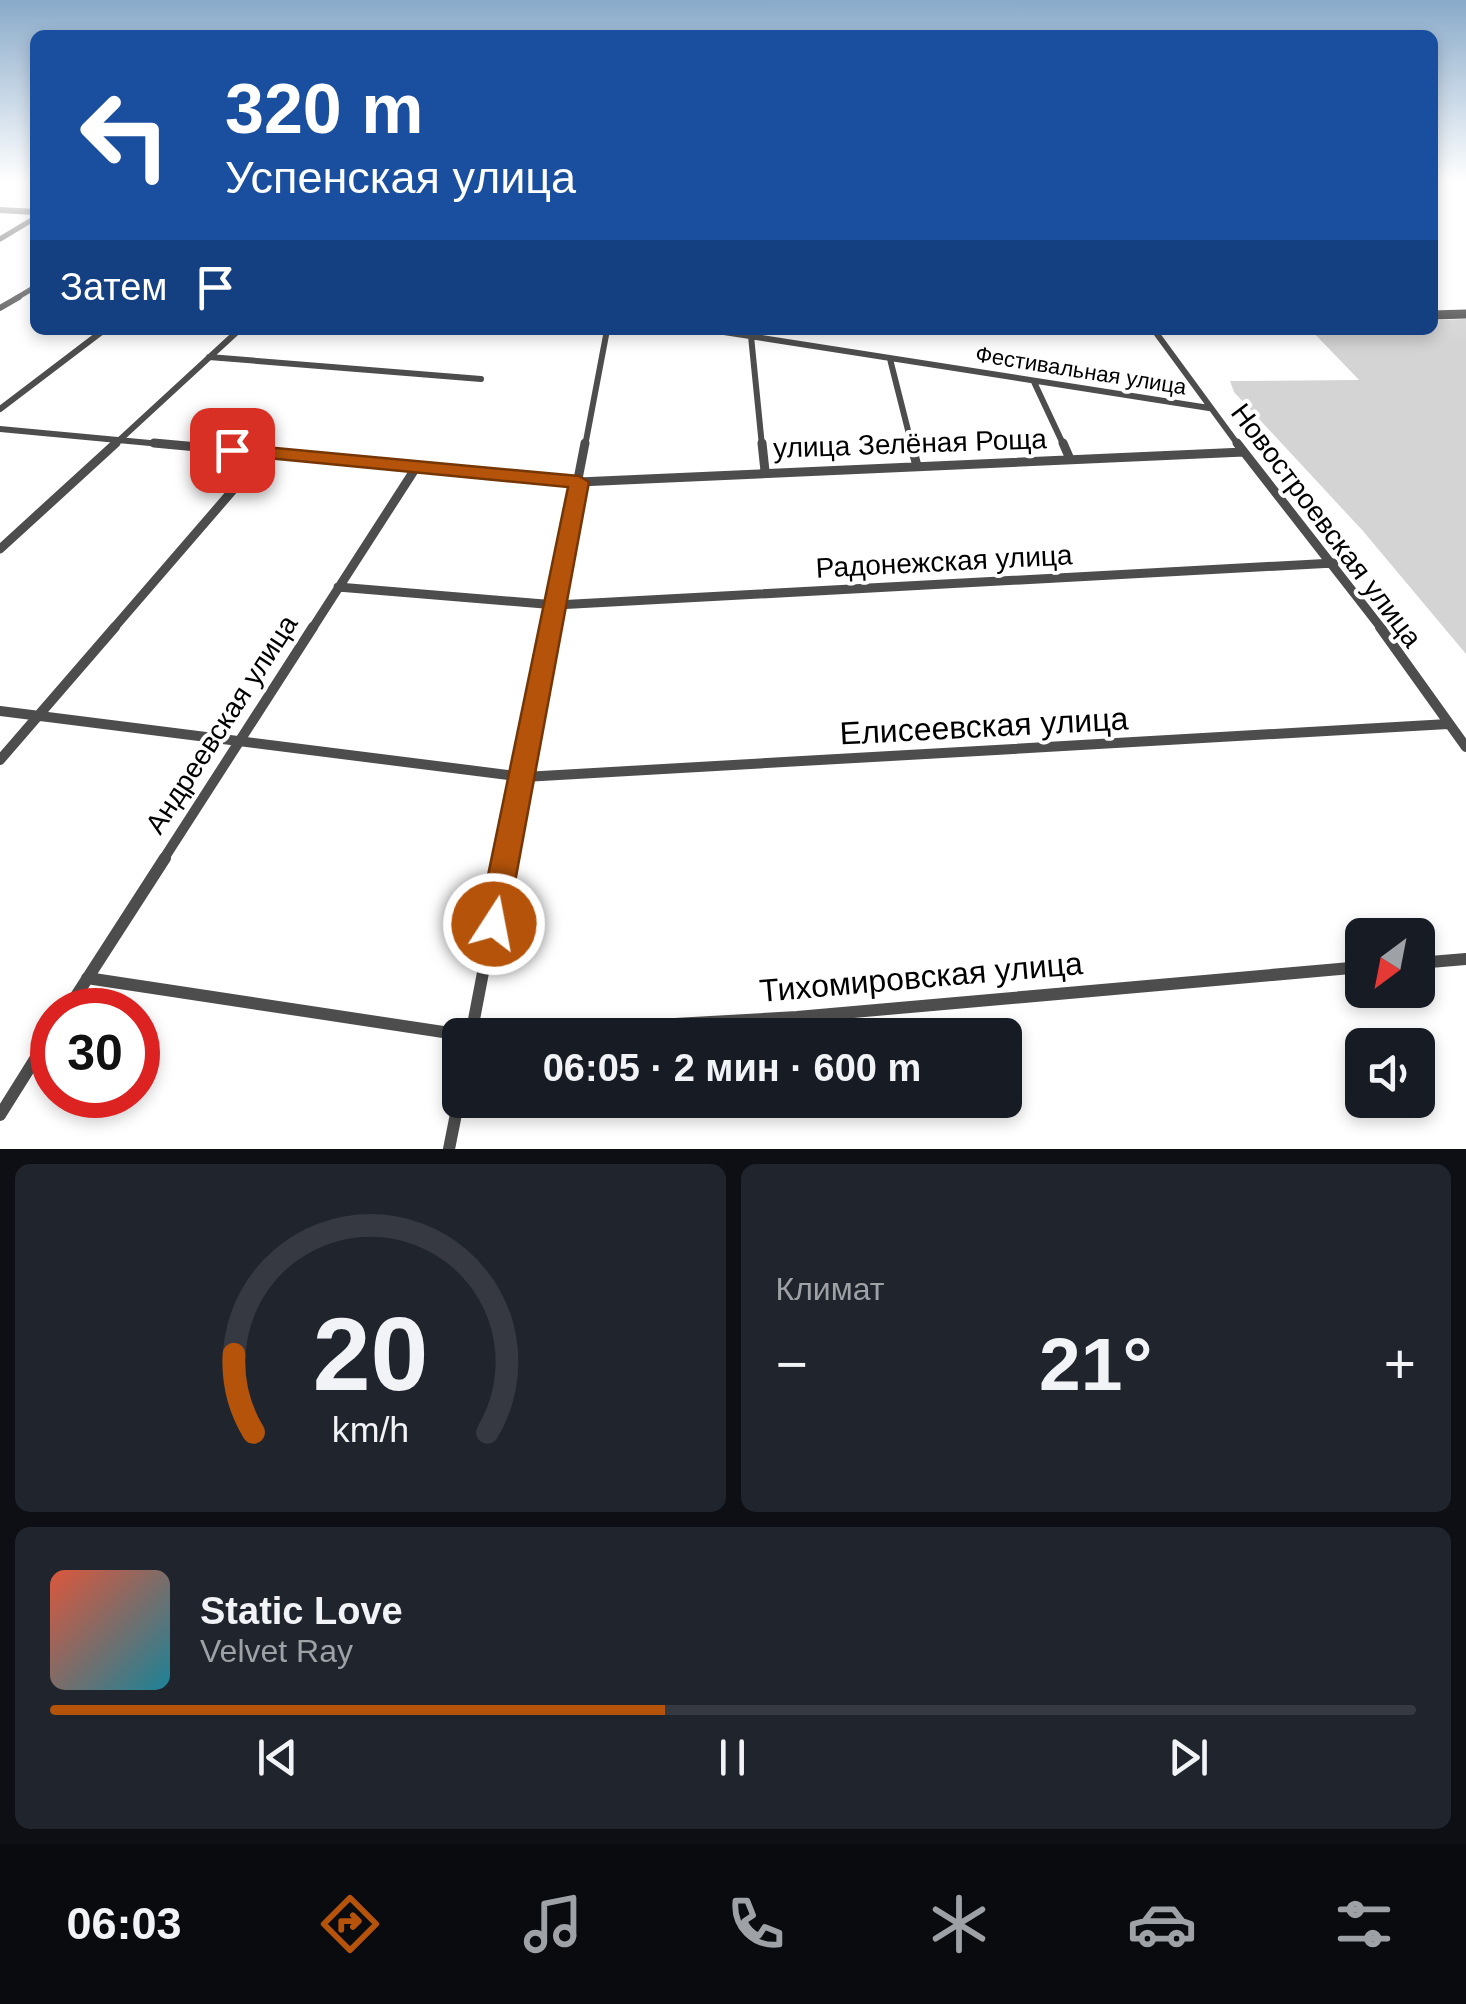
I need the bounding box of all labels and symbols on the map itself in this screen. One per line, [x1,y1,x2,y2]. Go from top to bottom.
street label: Фестивальная улица [974,341,1189,400]
street label: Новостроевская улица [1225,398,1428,653]
pin [190,408,275,493]
street label: улица Зелёная Роща [773,423,1048,464]
street label: Радонежская улица [815,539,1074,584]
street label: Андреевская улица [139,609,304,839]
street label: Елисеевская улица [839,700,1129,752]
position arrow [442,872,546,976]
north arrow [1345,918,1435,1008]
street label: Тихомировская улица [758,945,1084,1009]
speed limit sign: 30 [30,988,160,1118]

